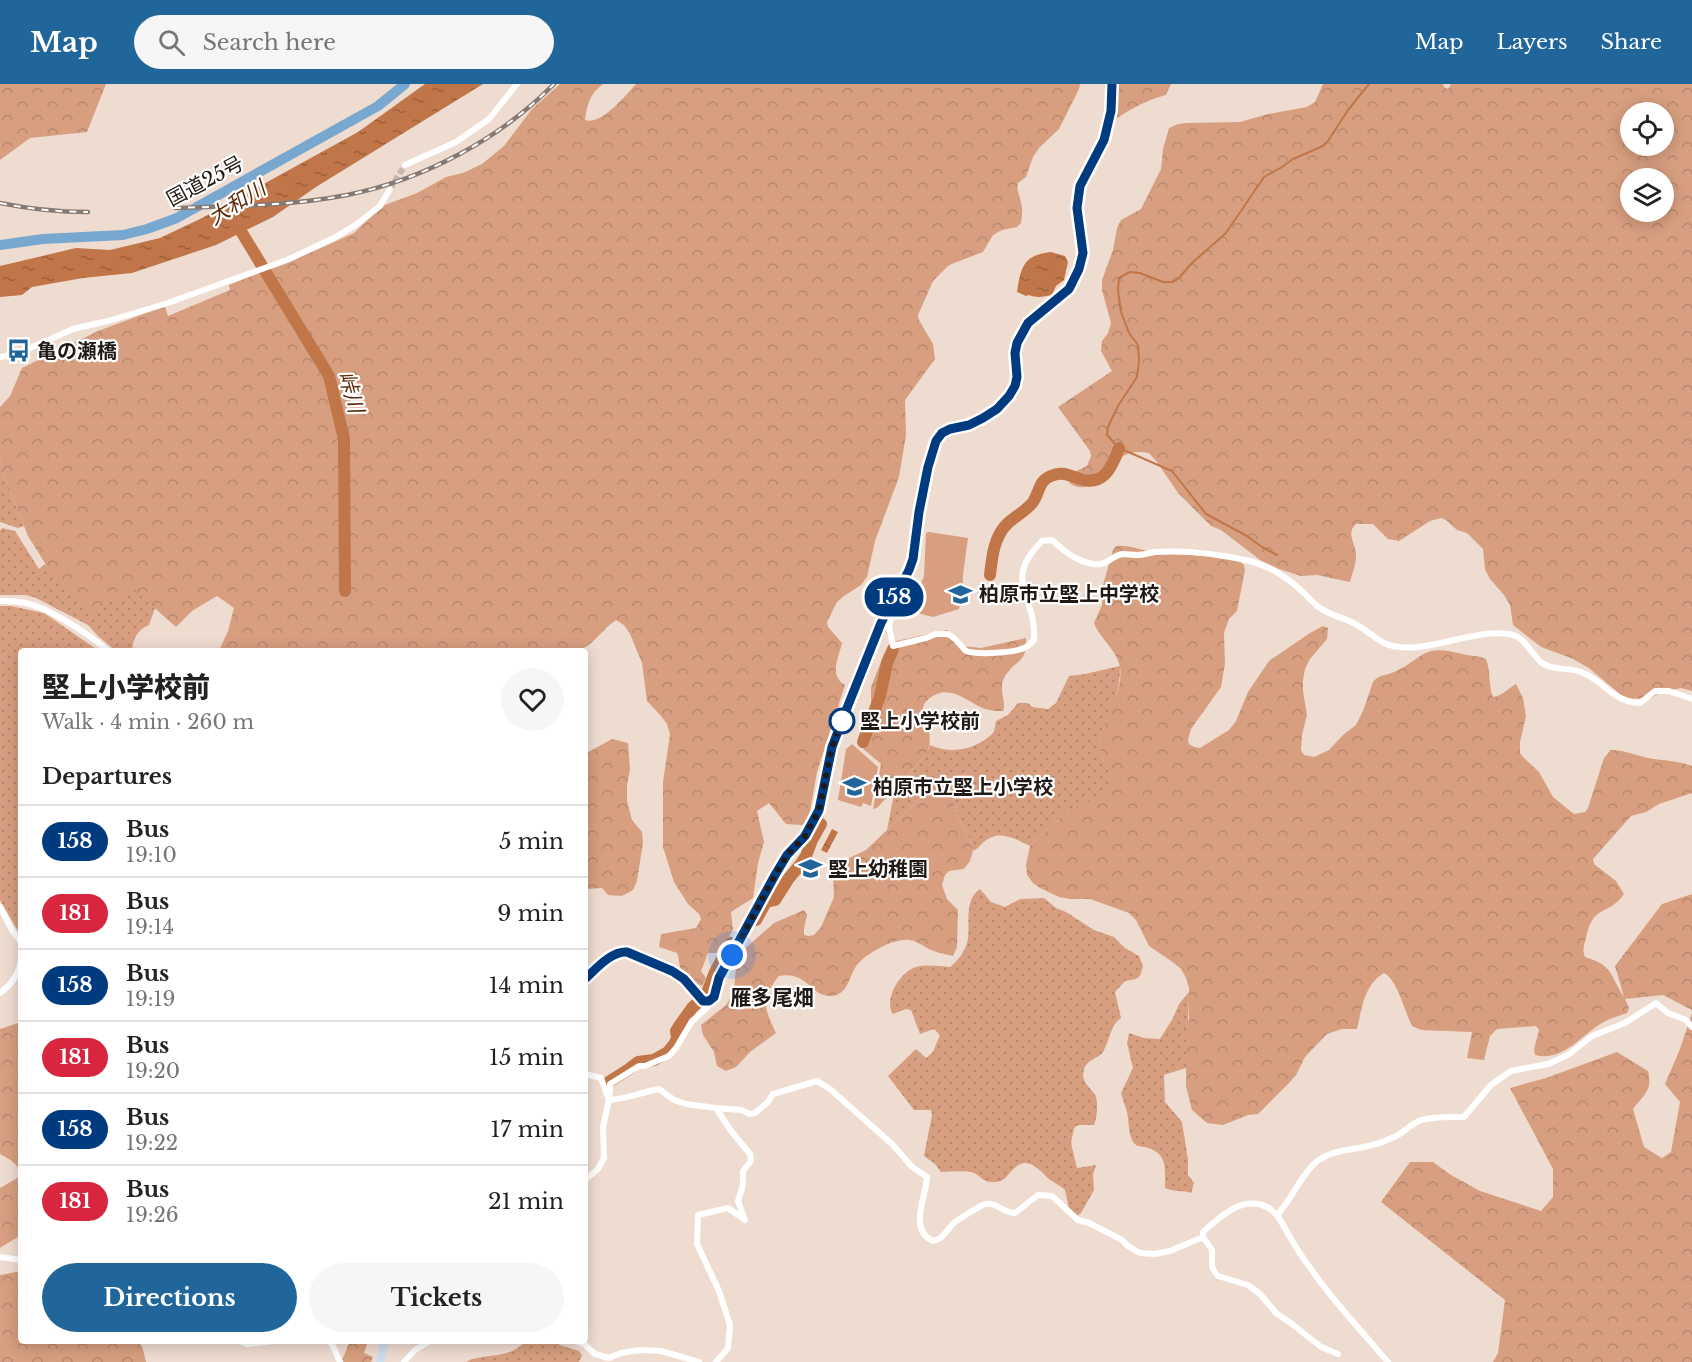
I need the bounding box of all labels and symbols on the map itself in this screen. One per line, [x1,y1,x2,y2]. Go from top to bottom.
street label: 国道25号 [162,151,248,211]
water label: 大和川 [203,174,272,231]
bus stop icon: 亀の瀬橋 [6,338,32,364]
place label: 亀の瀬橋 [37,339,117,363]
water label: 峠川 [333,368,370,418]
line badge: 158 [860,578,928,616]
school or university icon: 柏原市立堅上中学校 [948,581,974,607]
place label: 柏原市立堅上中学校 [979,582,1159,606]
marker: 堅上小学校前 [829,708,855,734]
place label: 堅上小学校前 [860,709,980,733]
school or university icon: 柏原市立堅上小学校 [842,774,868,800]
place label: 柏原市立堅上小学校 [873,775,1053,799]
school or university icon: 堅上幼稚園 [797,856,823,882]
place label: 堅上幼稚園 [828,857,928,881]
your location [717,940,747,970]
district label: 雁多尾畑 [730,985,814,1011]

